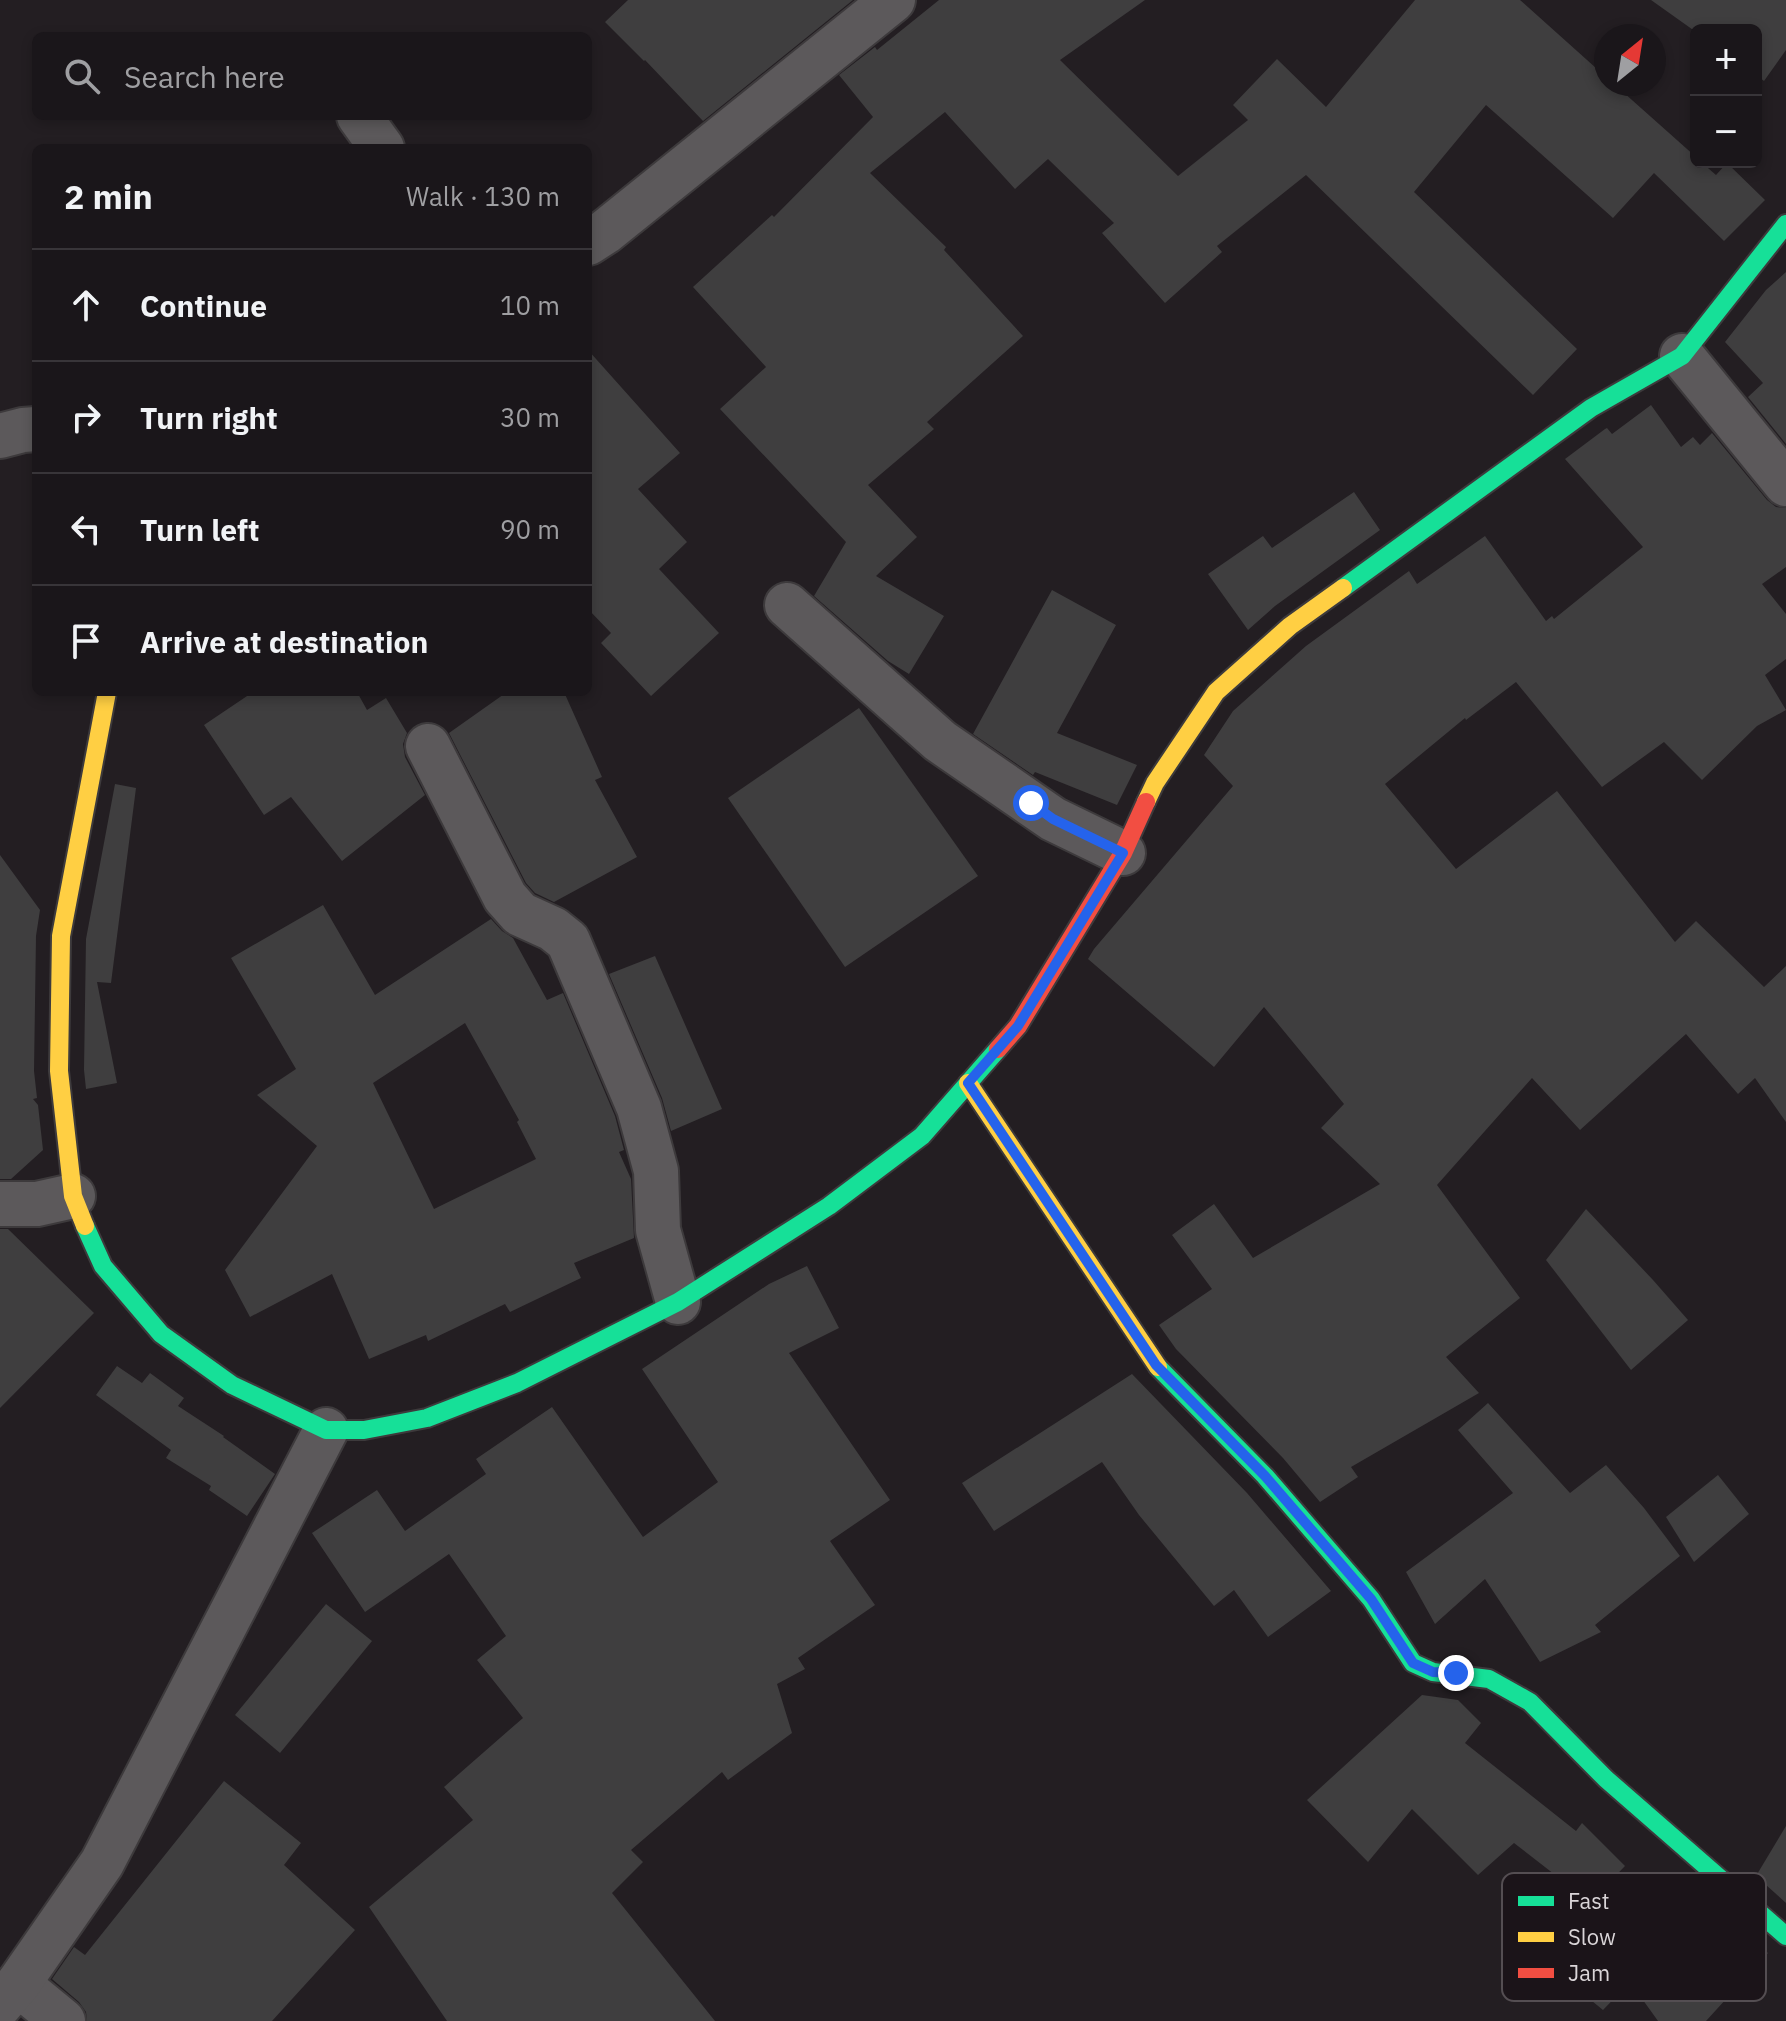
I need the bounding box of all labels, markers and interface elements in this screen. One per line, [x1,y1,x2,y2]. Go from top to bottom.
north arrow [1594,24,1666,96]
map controls [1690,24,1762,168]
button: + [1690,24,1762,96]
search box [32,32,592,120]
icon: search [60,54,104,98]
text: Search here [124,57,285,96]
button: − [1690,96,1762,168]
text: 2 min [64,174,153,218]
text: Walk · 130 m [406,179,560,213]
icon: ahead [64,283,108,327]
text: Continue [140,286,267,325]
text: 10 m [500,288,560,322]
icon: right [64,395,108,439]
text: Turn right [140,398,278,437]
text: 30 m [500,400,560,434]
icon: left [64,507,108,551]
text: Turn left [140,510,259,549]
text: 90 m [500,512,560,546]
icon: arrive [64,619,108,663]
text: Arrive at destination [140,622,428,661]
route start [1013,785,1049,821]
route end [1438,1655,1474,1691]
legend [1502,1873,1766,2001]
text: Fast [1568,1886,1609,1915]
text: Slow [1568,1922,1616,1951]
text: Jam [1568,1958,1610,1987]

